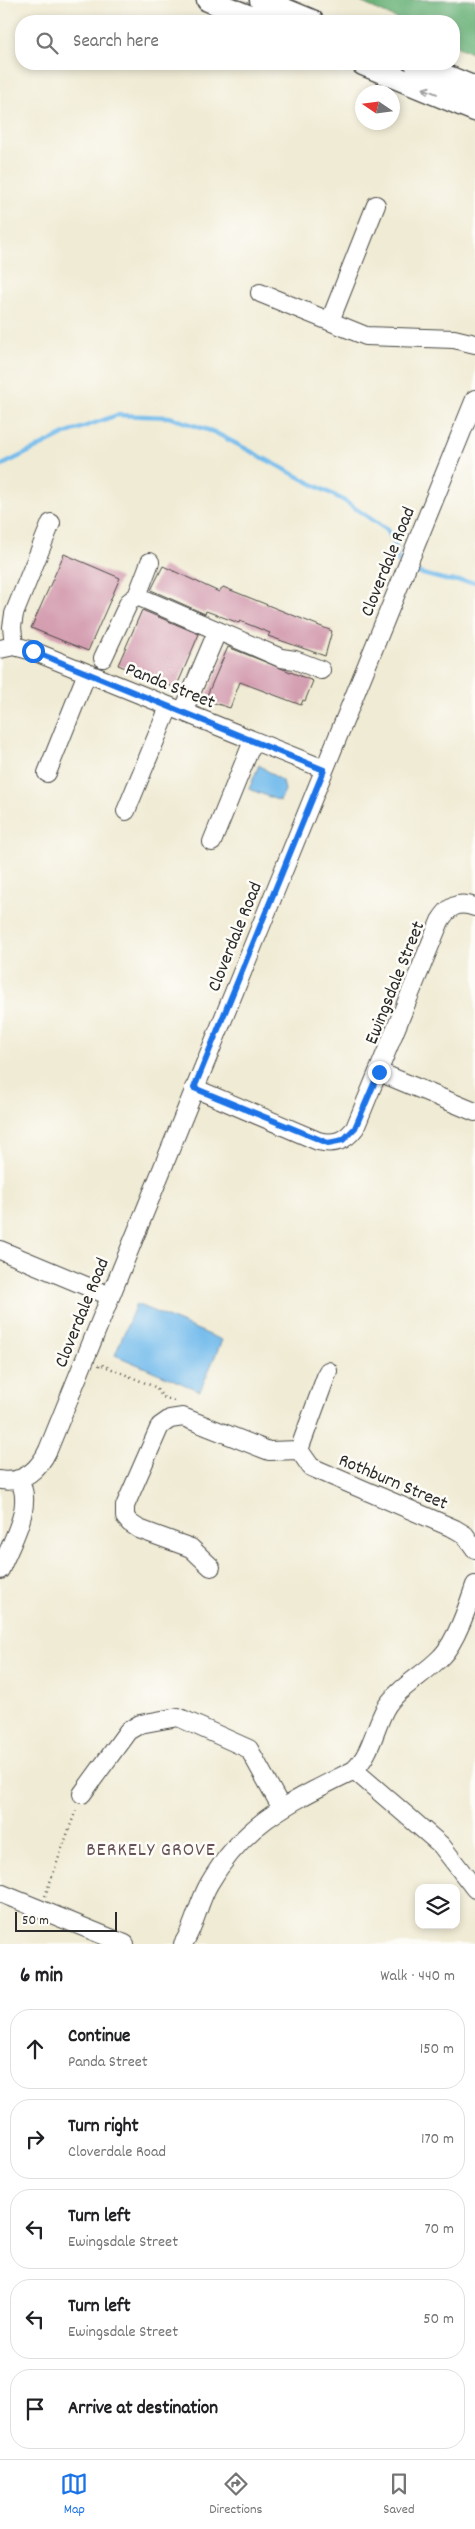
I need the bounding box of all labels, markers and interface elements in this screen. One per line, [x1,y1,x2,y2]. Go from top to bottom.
search box [15,15,460,70]
icon: search [33,29,61,57]
text: Search here [73,29,159,56]
north arrow [355,85,400,130]
one-way arrow [423,86,438,95]
street label: Cloverdale Road [355,503,424,621]
route start [22,640,45,663]
street label: Panda Street [121,657,219,717]
street label: Cloverdale Road [202,878,271,996]
street label: Ewingsdale Street [359,918,433,1049]
route end [368,1061,391,1084]
street label: Cloverdale Road [49,1254,118,1372]
street label: Rothburn Street [334,1448,451,1518]
district label: BERKELY GROVE [86,1837,216,1865]
map controls [415,1884,460,1929]
button: layers [415,1884,460,1929]
scale bar [15,1909,118,1932]
text: 50 m [22,1911,49,1931]
text: 6 min [20,1962,63,1992]
text: Walk · 440 m [380,1965,455,1988]
text: Continue [68,2024,130,2051]
icon: ahead [21,2035,49,2063]
text: 150 m [420,2038,454,2061]
text: Panda Street [68,2051,148,2074]
text: Turn right [68,2114,139,2141]
icon: right [21,2125,49,2153]
text: 170 m [421,2128,454,2151]
text: Cloverdale Road [68,2141,166,2164]
text: Turn left [68,2204,131,2231]
icon: left [21,2215,49,2243]
text: 70 m [424,2218,454,2241]
text: Ewingsdale Street [68,2231,178,2254]
text: Turn left [68,2294,131,2321]
icon: left [21,2305,49,2333]
text: 50 m [423,2308,454,2331]
text: Ewingsdale Street [68,2321,178,2344]
icon: arrive [21,2395,49,2423]
text: Arrive at destination [68,2396,218,2423]
tab: Map [60,2470,88,2520]
tab: Directions [209,2470,262,2520]
tab: Saved [383,2470,415,2520]

